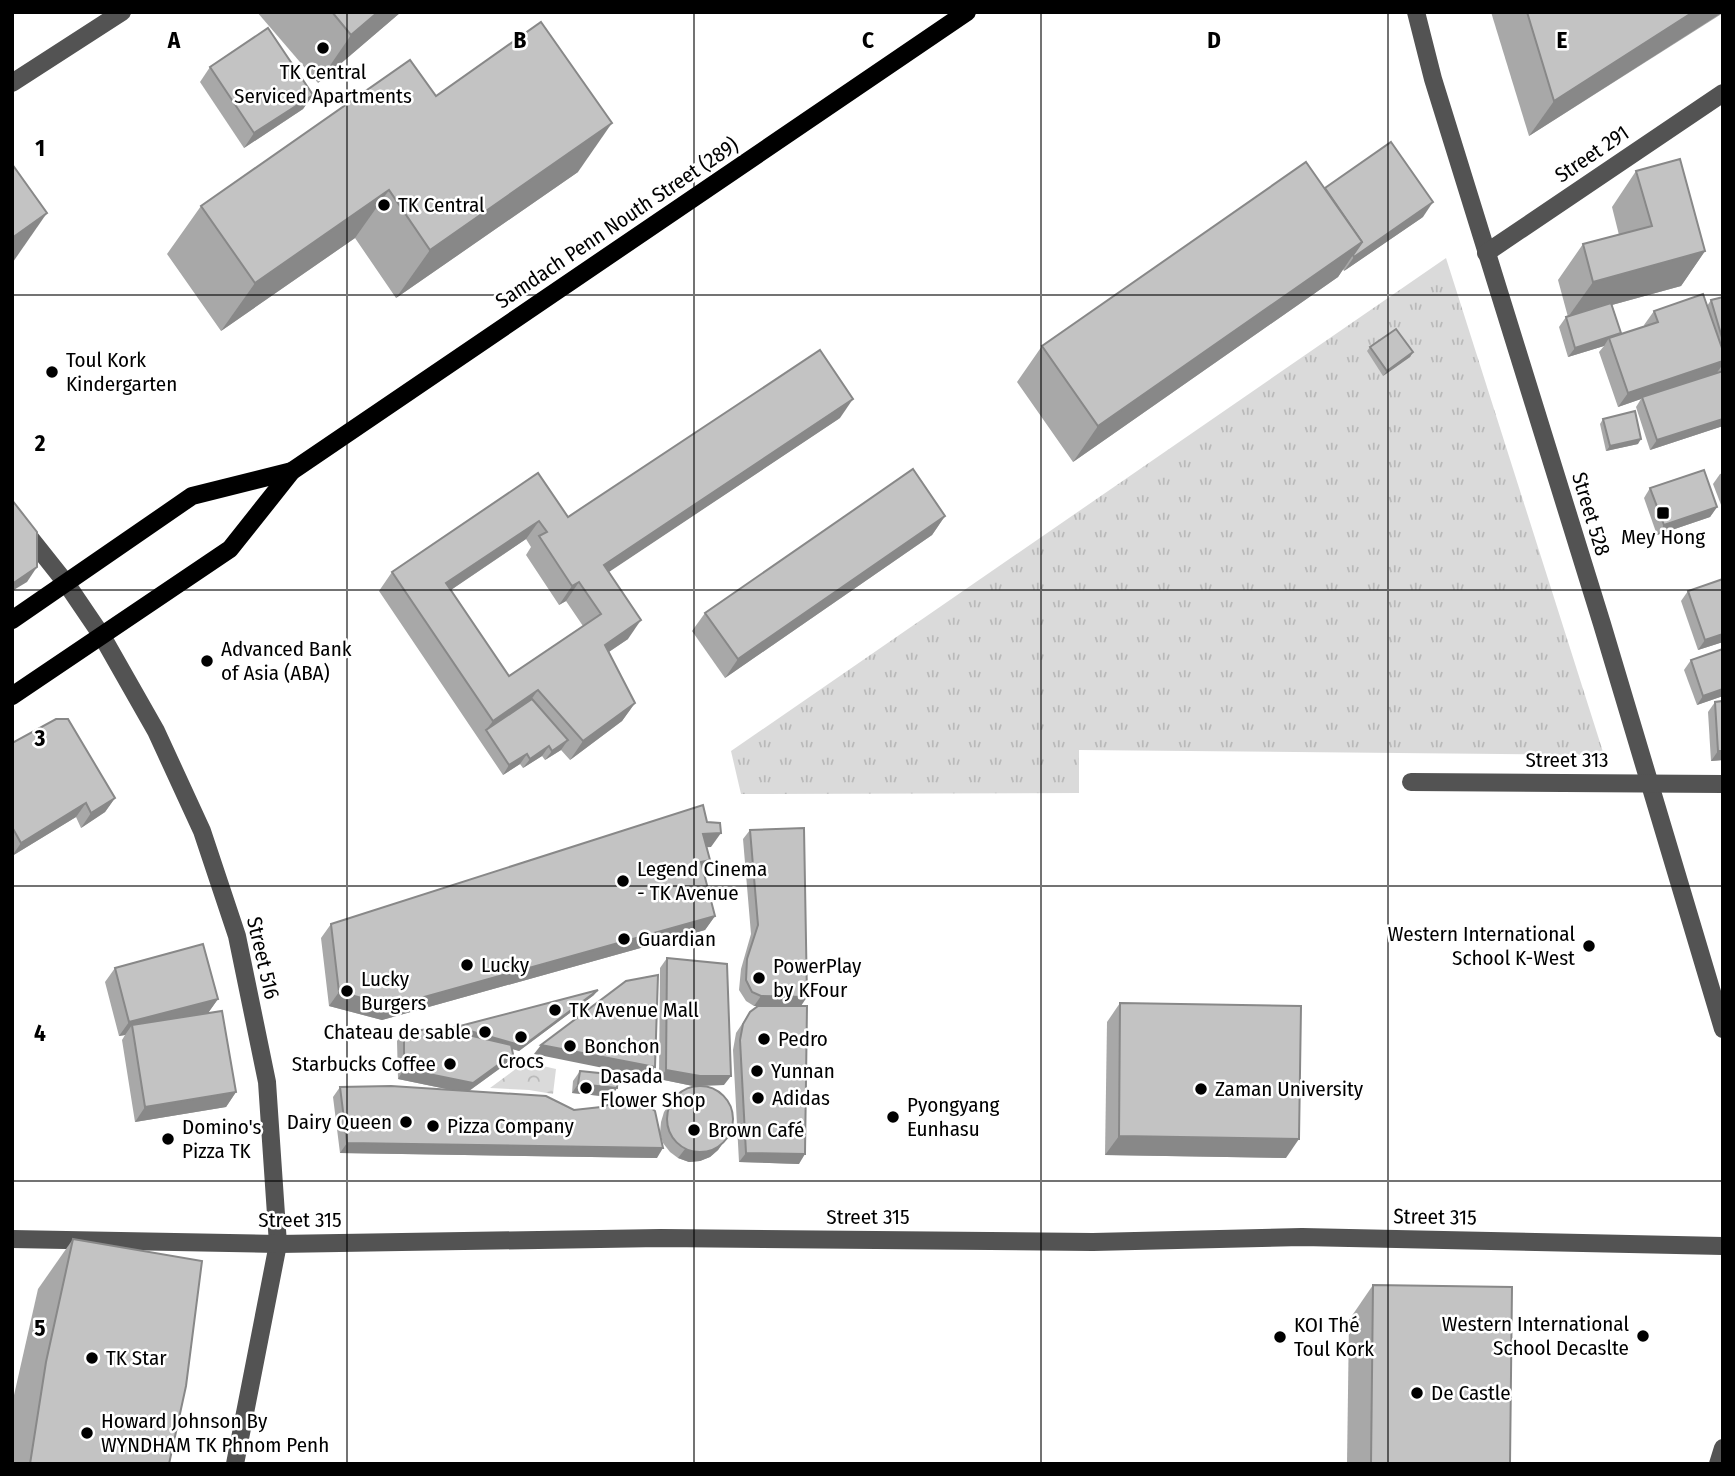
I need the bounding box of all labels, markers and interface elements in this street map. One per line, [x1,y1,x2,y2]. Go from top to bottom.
text: A [167,26,181,54]
text: B [514,26,527,54]
text: C [862,26,874,54]
text: D [1207,26,1221,54]
text: E [1557,26,1568,54]
marker: TK Central Serviced Apartments [315,40,331,56]
place label: TK Central Serviced Apartments [234,59,412,109]
street label: Street 291 [1550,120,1634,188]
street label: Samdach Penn Nouth Street (289) [491,132,743,314]
text: 1 [35,134,45,162]
place label: TK Central [398,192,485,218]
marker: TK Central [376,197,392,213]
place label: Toul Kork Kindergarten [66,347,177,397]
marker: Toul Kork Kindergarten [44,364,60,380]
text: 2 [34,429,46,457]
street label: Street 528 [1566,469,1616,559]
marker: Mey Hong [1655,505,1671,521]
place label: Mey Hong [1621,524,1705,550]
place label: Advanced Bank of Asia (ABA) [221,636,352,686]
marker: Advanced Bank of Asia (ABA) [199,653,215,669]
text: 3 [34,724,46,752]
street label: Street 313 [1525,747,1609,773]
place label: Legend Cinema - TK Avenue [637,856,767,906]
marker: Legend Cinema - TK Avenue [615,873,631,889]
street label: Street 516 [241,914,285,1002]
place label: Western International School K-West [1388,921,1575,971]
place label: Guardian [638,926,716,952]
marker: Guardian [616,931,632,947]
marker: Western International School K-West [1581,938,1597,954]
place label: Lucky [481,952,530,978]
place label: PowerPlay by KFour [773,953,862,1003]
marker: Lucky [459,957,475,973]
place label: Lucky Burgers [361,966,426,1016]
marker: PowerPlay by KFour [751,970,767,986]
marker: Lucky Burgers [339,983,355,999]
place label: TK Avenue Mall [569,997,699,1023]
marker: TK Avenue Mall [547,1002,563,1018]
text: 4 [34,1019,46,1047]
place label: Chateau de sable [324,1019,471,1045]
marker: Chateau de sable [477,1024,493,1040]
place label: Pedro [778,1026,828,1052]
marker: Crocs [513,1029,529,1045]
marker: Pedro [756,1031,772,1047]
place label: Bonchon [584,1033,660,1059]
marker: Bonchon [562,1038,578,1054]
place label: Crocs [498,1048,544,1074]
place label: Starbucks Coffee [292,1051,436,1077]
marker: Starbucks Coffee [442,1056,458,1072]
place label: Yunnan [771,1058,835,1084]
place label: Dasada Flower Shop [600,1063,706,1113]
marker: Yunnan [749,1063,765,1079]
place label: Zaman University [1215,1076,1364,1102]
marker: Dasada Flower Shop [578,1080,594,1096]
marker: Zaman University [1193,1081,1209,1097]
place label: Adidas [772,1085,830,1111]
marker: Adidas [750,1090,766,1106]
place label: Pyongyang Eunhasu [907,1092,1000,1142]
place label: Dairy Queen [287,1109,392,1135]
marker: Pyongyang Eunhasu [885,1109,901,1125]
place label: Pizza Company [447,1113,574,1139]
place label: Domino's Pizza TK [182,1114,262,1164]
marker: Dairy Queen [398,1114,414,1130]
place label: Brown Café [708,1117,804,1143]
marker: Pizza Company [425,1118,441,1134]
marker: Brown Café [686,1122,702,1138]
marker: Domino's Pizza TK [160,1131,176,1147]
street label: Street 315 [1393,1203,1477,1231]
street label: Street 315 [826,1204,910,1230]
street label: Street 315 [258,1207,342,1233]
place label: Western International School Decaslte [1442,1311,1629,1361]
place label: KOI Thé Toul Kork [1294,1312,1374,1362]
text: 5 [34,1314,46,1342]
marker: Western International School Decaslte [1635,1328,1651,1344]
marker: KOI Thé Toul Kork [1272,1329,1288,1345]
place label: TK Star [106,1345,167,1371]
marker: TK Star [84,1350,100,1366]
place label: De Castle [1431,1380,1511,1406]
marker: De Castle [1409,1385,1425,1401]
place label: Howard Johnson By WYNDHAM TK Phnom Penh [101,1408,329,1458]
marker: Howard Johnson By WYNDHAM TK Phnom Penh [79,1425,95,1441]

